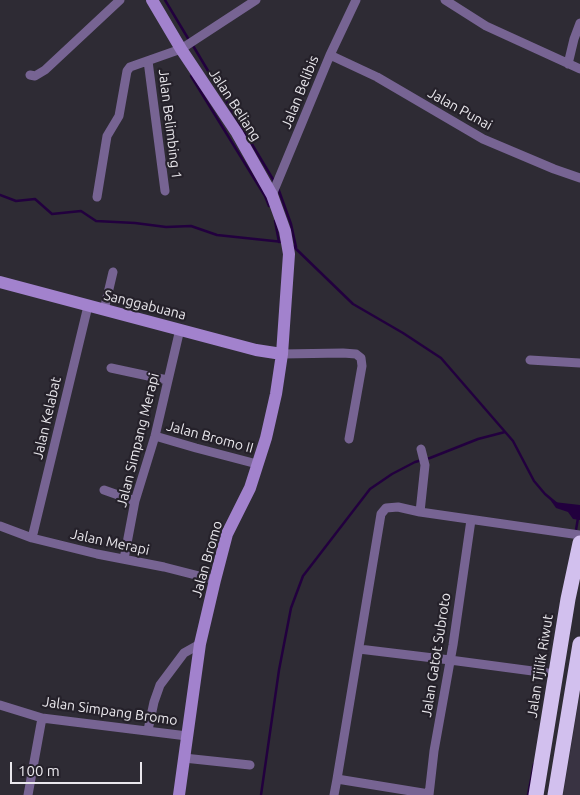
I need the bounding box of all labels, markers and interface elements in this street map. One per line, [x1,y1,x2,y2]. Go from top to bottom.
street label: Jalan Belibis [278,53,322,131]
street label: Jalan Beliang [205,66,265,144]
street label: Jalan Belimbing 1 [155,68,185,180]
street label: Jalan Punai [425,84,495,134]
street label: Sanggabuana [102,287,188,323]
street label: Jalan Simpang Merapi [113,371,163,509]
street label: Jalan Kelabat [29,375,65,461]
street label: Jalan Bromo II [165,417,255,457]
street label: Jalan Bromo [188,519,226,599]
street label: Jalan Merapi [69,525,151,559]
street label: Jalan Gatot Subroto [418,592,454,718]
street label: Jalan Tjilik Riwut [524,613,556,719]
street label: Jalan Simpang Bromo [41,693,179,729]
scale bar [12,752,145,784]
text: 100 m [18,762,60,779]

